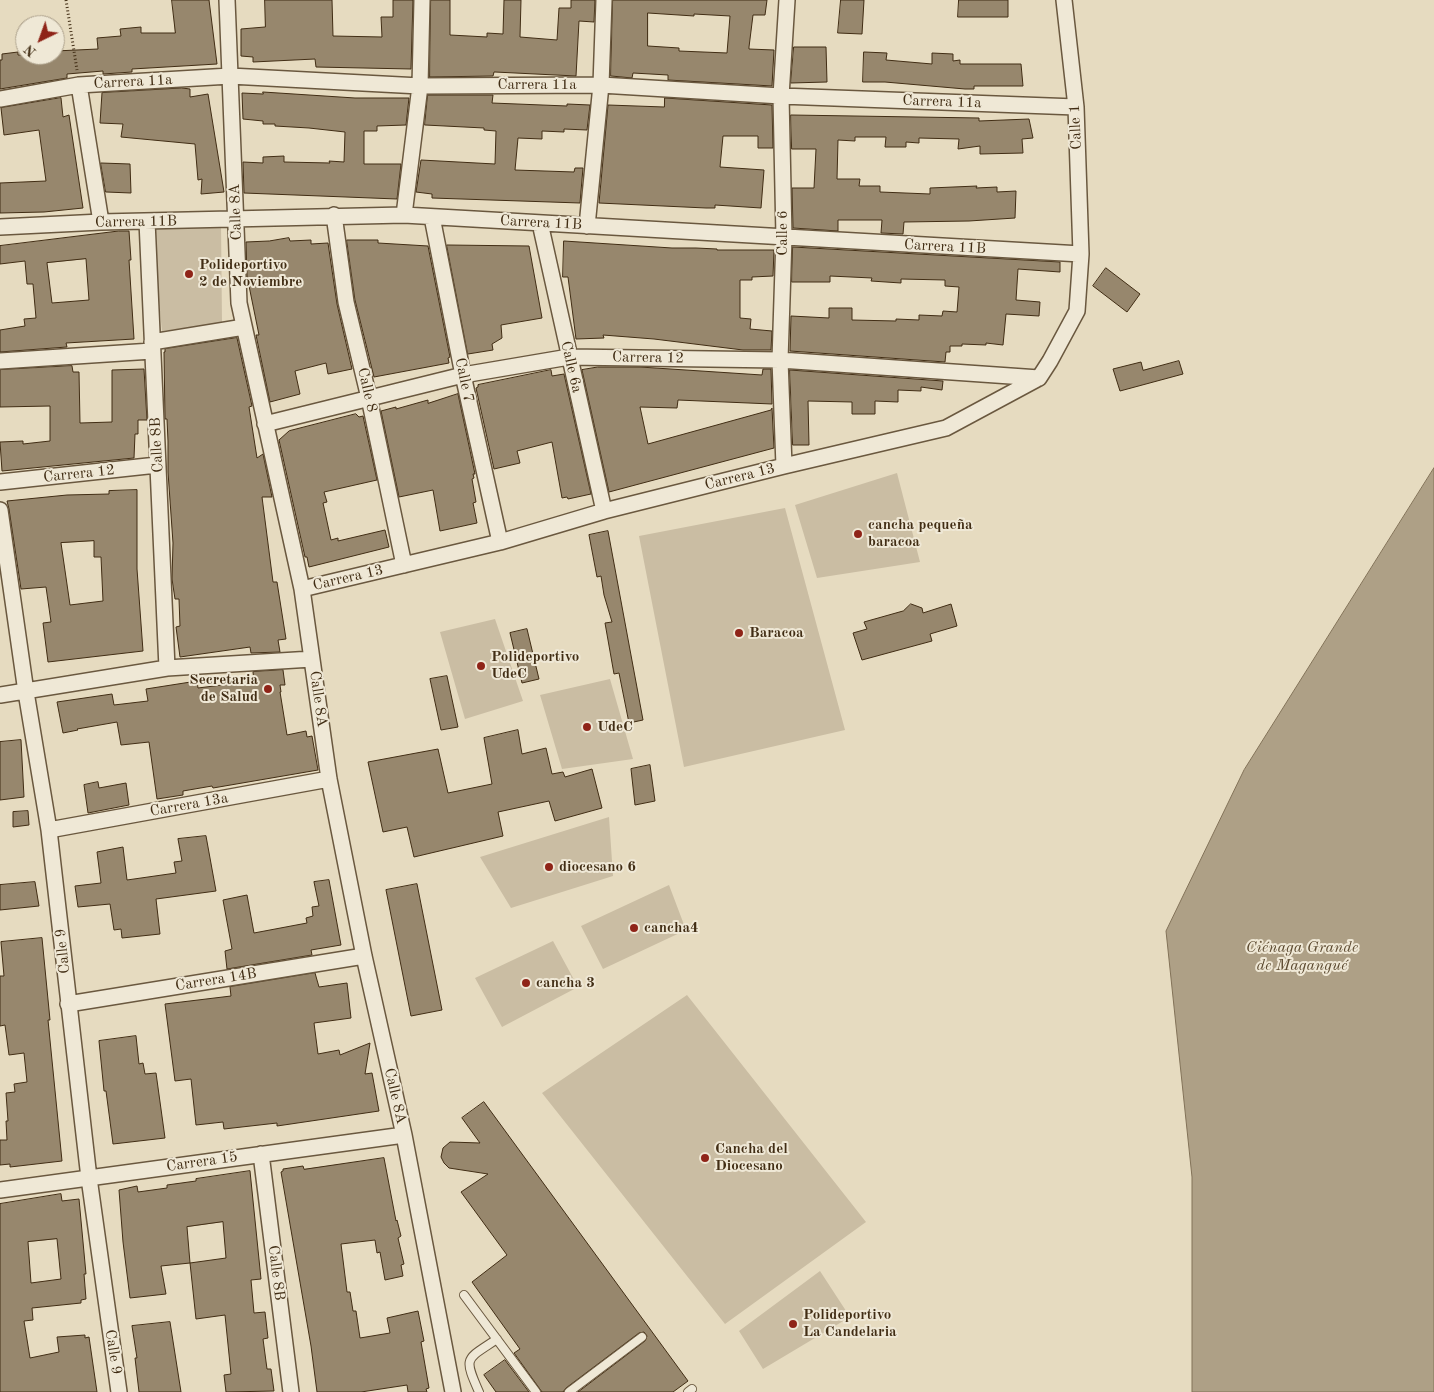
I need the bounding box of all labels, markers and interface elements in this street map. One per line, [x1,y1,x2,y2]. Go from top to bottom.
north arrow [15,15,65,65]
text: N [22,42,39,59]
street label: Carrera 11a [93,71,173,93]
street label: Carrera 11a [497,76,577,94]
street label: Carrera 11a [902,92,982,112]
street label: Calle 1 [1066,104,1086,150]
street label: Calle 8A [226,183,246,241]
street label: Calle 6 [774,210,792,256]
street label: Carrera 11B [95,212,177,232]
street label: Carrera 11B [500,212,582,234]
street label: Carrera 11B [904,236,986,258]
place label: Polideportivo 2 de Noviembre [199,256,302,291]
marker: Polideportivo 2 de Noviembre [183,268,195,280]
street label: Calle 6a [556,339,586,395]
street label: Carrera 12 [612,348,684,368]
street label: Calle 7 [450,356,478,404]
street label: Calle 8 [353,366,381,414]
street label: Calle 8B [147,417,167,473]
street label: Carrera 13 [703,460,777,494]
street label: Carrera 12 [42,461,116,487]
place label: cancha pequeña baracoa [868,516,973,551]
marker: cancha pequeña baracoa [852,528,864,540]
street label: Carrera 13 [311,561,385,595]
place label: Baracoa [749,624,804,642]
marker: Baracoa [733,627,745,639]
place label: Polideportivo UdeC [491,648,579,683]
marker: Polideportivo UdeC [475,660,487,672]
street label: Calle 8A [305,670,331,728]
place label: Secretaria de Salud [189,671,258,706]
marker: Secretaria de Salud [262,683,274,695]
place label: UdeC [597,718,633,736]
marker: UdeC [581,721,593,733]
street label: Carrera 13a [148,789,230,821]
place label: diocesano 6 [559,858,636,876]
marker: diocesano 6 [543,861,555,873]
place label: cancha4 [644,919,699,937]
marker: cancha4 [628,922,640,934]
street label: Calle 9 [52,928,74,974]
water label: Ciénaga Grande de Magangué [1246,938,1358,976]
street label: Carrera 14B [174,965,258,995]
place label: cancha 3 [536,974,595,992]
marker: cancha 3 [520,977,532,989]
street label: Calle 8A [380,1066,410,1126]
place label: Cancha del Diocesano [715,1140,788,1175]
street label: Carrera 15 [165,1148,239,1176]
marker: Cancha del Diocesano [699,1152,711,1164]
street label: Calle 8B [264,1244,288,1302]
place label: Polideportivo La Candelaria [803,1306,897,1341]
marker: Polideportivo La Candelaria [787,1318,799,1330]
street label: Calle 9 [101,1328,125,1376]

